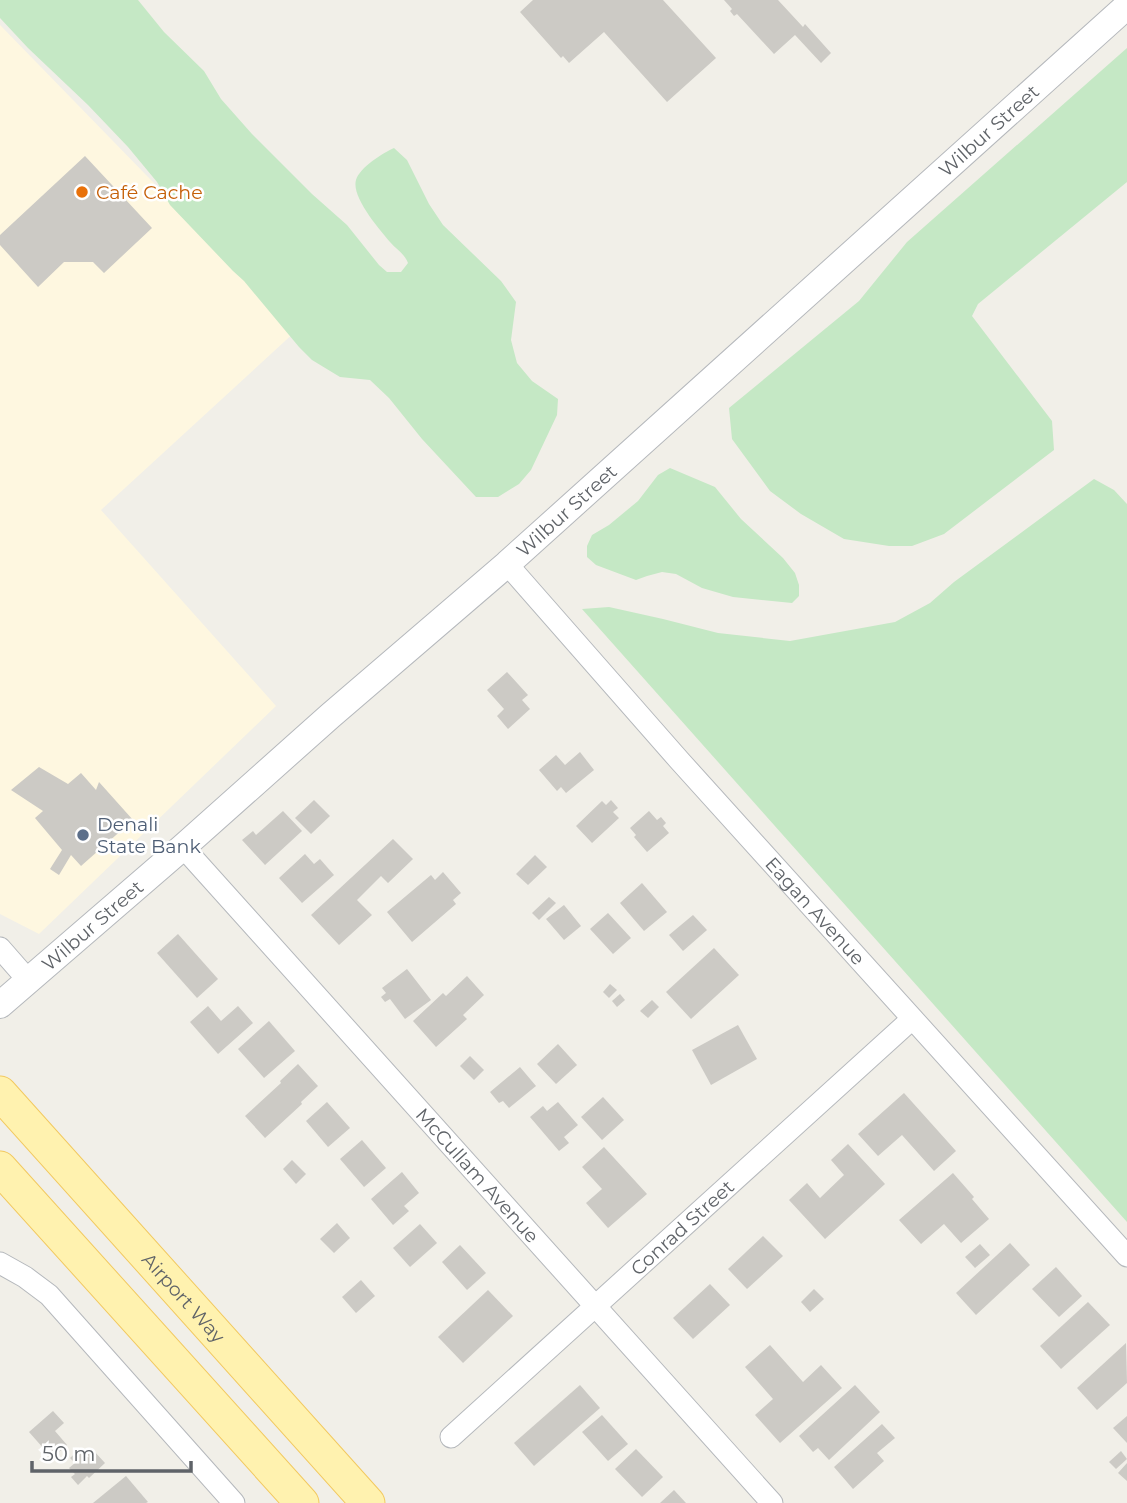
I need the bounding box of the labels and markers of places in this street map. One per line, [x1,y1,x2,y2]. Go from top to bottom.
place label: Café Cache [96,181,203,204]
marker: Café Cache [74,184,90,200]
place label: Denali State Bank [97,813,201,858]
marker: Denali State Bank [75,827,91,843]

